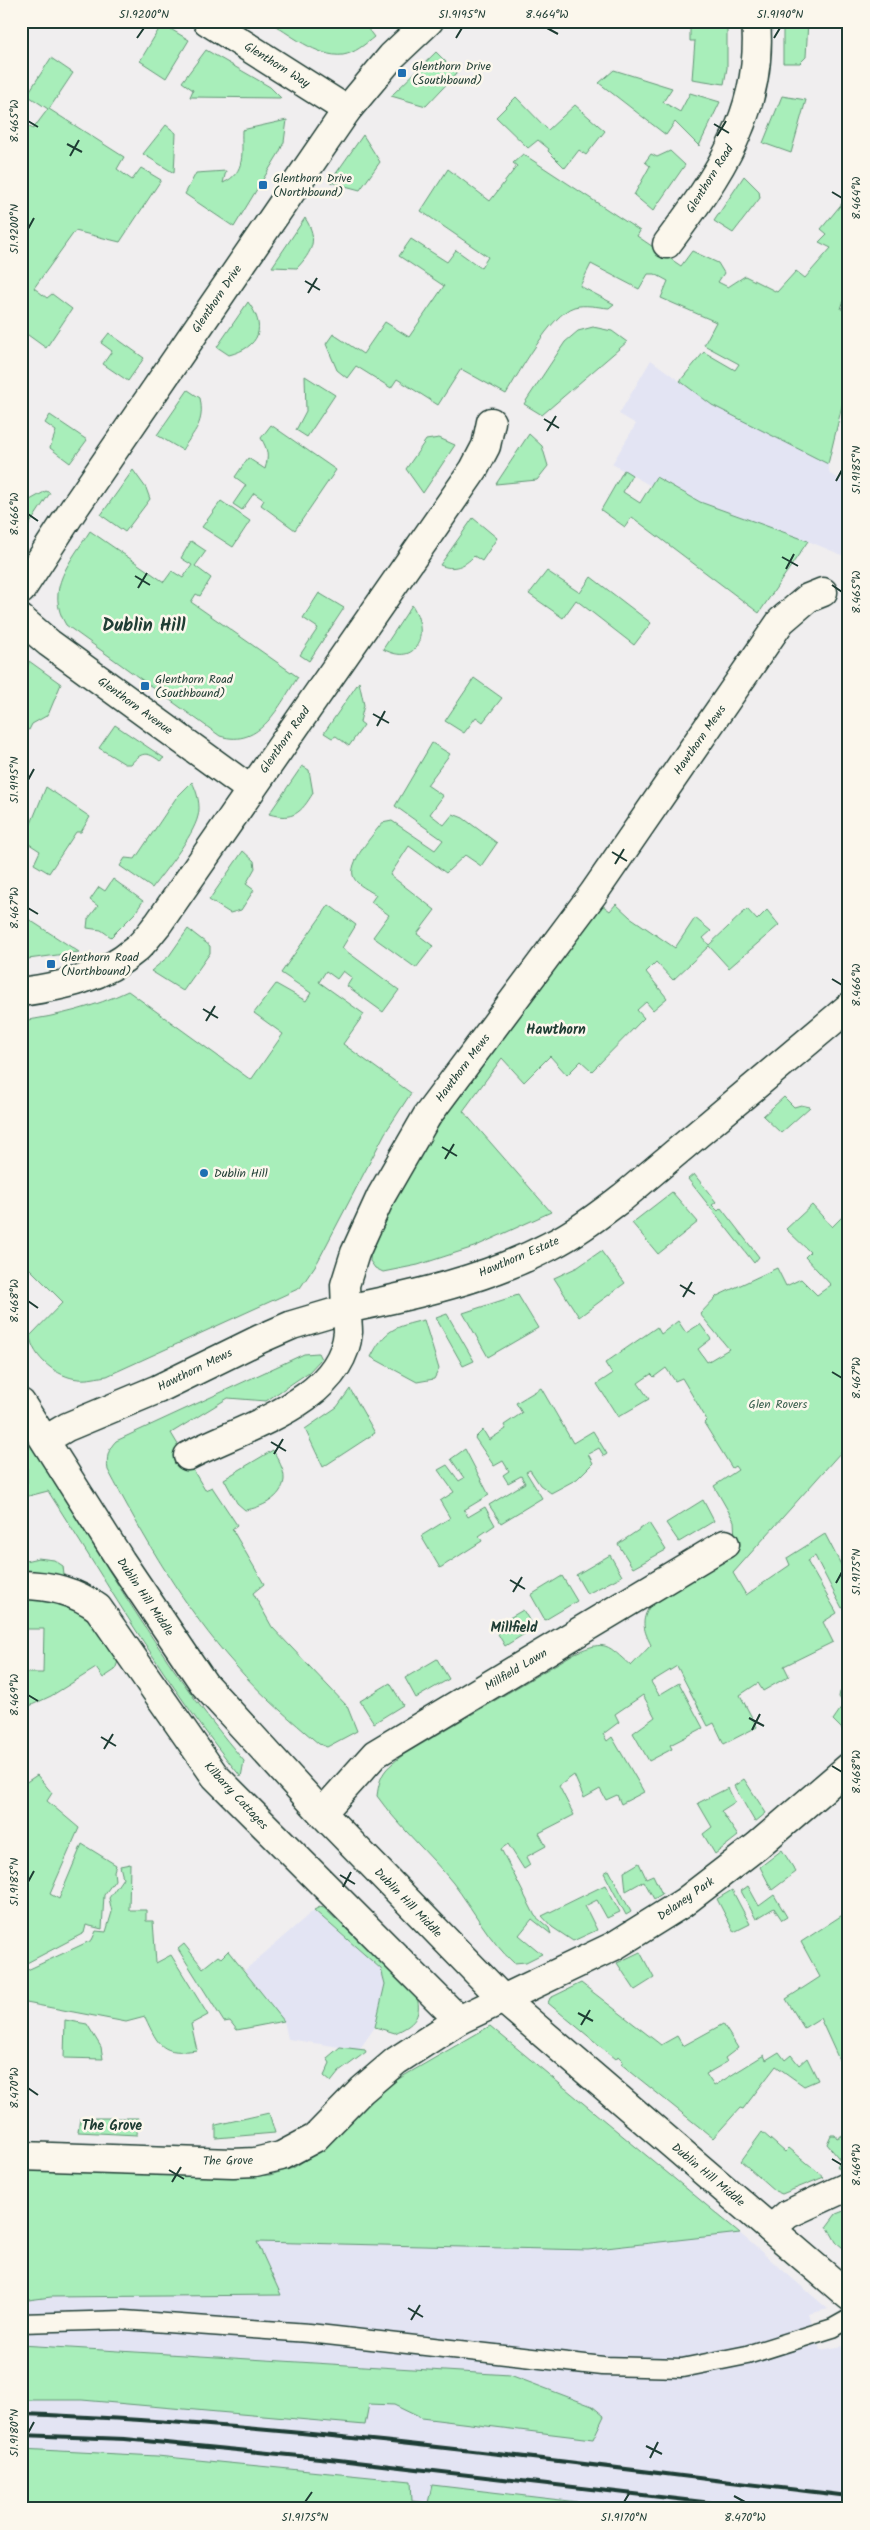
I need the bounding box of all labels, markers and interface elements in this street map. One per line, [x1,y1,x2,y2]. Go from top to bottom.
text: 51.9200°N [119,5,169,24]
text: 51.9195°N [438,5,486,24]
text: 8.464°W [525,5,569,24]
text: 51.9190°N [757,5,803,24]
street label: Glenthorn Way [240,37,314,93]
place label: Glenthorn Drive (Southbound) [412,57,491,90]
marker: Glenthorn Drive (Southbound) [396,67,408,79]
text: 8.465°W [5,99,24,143]
street label: Glenthorn Road [681,140,739,217]
place label: Glenthorn Drive (Northbound) [273,169,352,202]
text: 8.464°W [847,176,866,220]
marker: Glenthorn Drive (Northbound) [257,179,269,191]
text: 51.9200°N [5,204,24,254]
street label: Glenthorn Drive [187,261,247,337]
text: 51.9185°N [847,446,866,494]
text: 8.466°W [5,492,24,536]
text: 8.465°W [847,570,866,614]
district label: Dublin Hill [102,612,186,641]
place label: Glenthorn Road (Southbound) [155,670,234,703]
street label: Glenthorn Avenue [93,672,177,740]
marker: Glenthorn Road (Southbound) [139,680,151,692]
street label: Hawthorn Mews [669,701,731,779]
street label: Glenthorn Road [255,702,316,777]
text: 51.9195°N [5,756,24,804]
text: 8.467°W [5,887,24,929]
place label: Glenthorn Road (Northbound) [61,948,140,981]
marker: Glenthorn Road (Northbound) [45,958,57,970]
text: 8.466°W [847,963,866,1007]
district label: Hawthorn [526,1019,586,1041]
street label: Hawthorn Mews [431,1030,495,1106]
place label: Dublin Hill [214,1164,268,1183]
marker: Dublin Hill [198,1167,210,1179]
street label: Hawthorn Estate [476,1231,563,1283]
text: 8.468°W [5,1279,24,1323]
street label: Hawthorn Mews [154,1344,236,1396]
text: 8.467°W [847,1357,866,1399]
park label: Glen Rovers [749,1395,807,1414]
text: 51.9175°N [847,1549,866,1595]
street label: Dublin Hill Middle [112,1554,179,1641]
district label: Millfield [490,1617,538,1639]
street label: Millfield Lawn [481,1644,551,1696]
text: 8.469°W [5,1674,24,1716]
text: 8.468°W [847,1750,866,1794]
street label: Kilbarry Cottages [199,1758,273,1834]
text: 51.9185°N [5,1858,24,1906]
street label: Dublin Hill Middle [370,1864,447,1943]
street label: Delaney Park [654,1872,719,1926]
text: 8.470°W [5,2067,24,2109]
district label: The Grove [82,2115,142,2137]
street label: Dublin Hill Middle [667,2138,749,2212]
text: 8.469°W [847,2144,866,2186]
street label: The Grove [203,2151,254,2171]
text: 51.9180°N [5,2409,24,2457]
text: 51.9175°N [282,2508,328,2527]
text: 51.9170°N [601,2508,647,2527]
text: 8.470°W [724,2508,766,2527]

